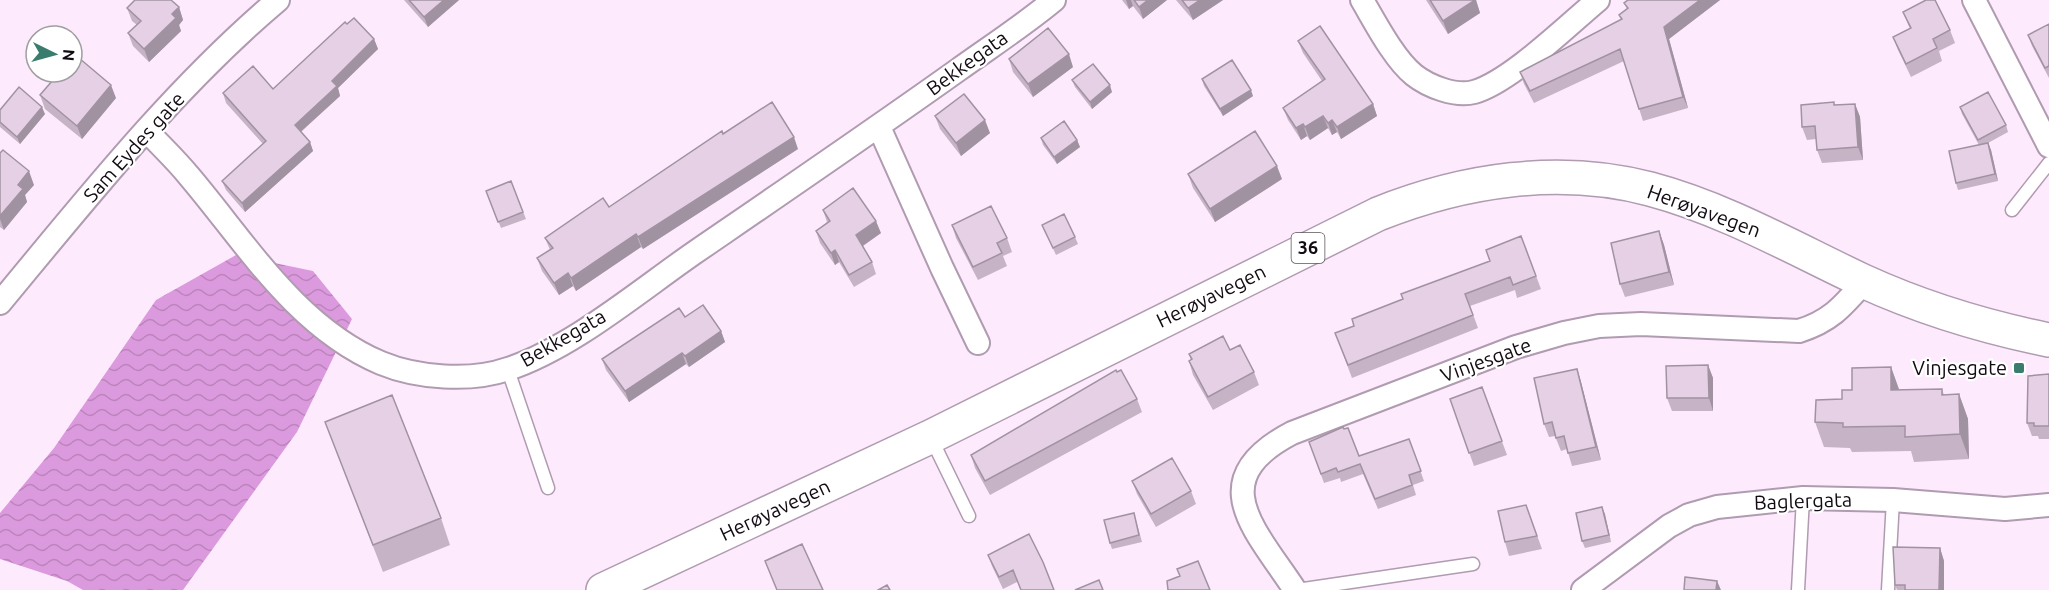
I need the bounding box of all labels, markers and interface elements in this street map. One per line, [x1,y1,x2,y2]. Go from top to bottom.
north arrow [24,24,84,84]
street label: Bekkegata [922,26,1012,100]
text: N [59,49,78,62]
street label: Sam Eydes gate [78,87,189,206]
street label: Herøyavegen [1644,179,1764,242]
road number: 36 [1292,233,1324,263]
street label: Herøyavegen [1152,259,1269,332]
street label: Bekkegata [516,304,609,371]
street label: Vinjesgate [1437,333,1534,387]
place label: Vinjesgate [1912,356,2007,379]
marker: Vinjesgate [2012,361,2026,375]
street label: Herøyavegen [716,474,833,545]
street label: Baglergata [1754,487,1852,514]

